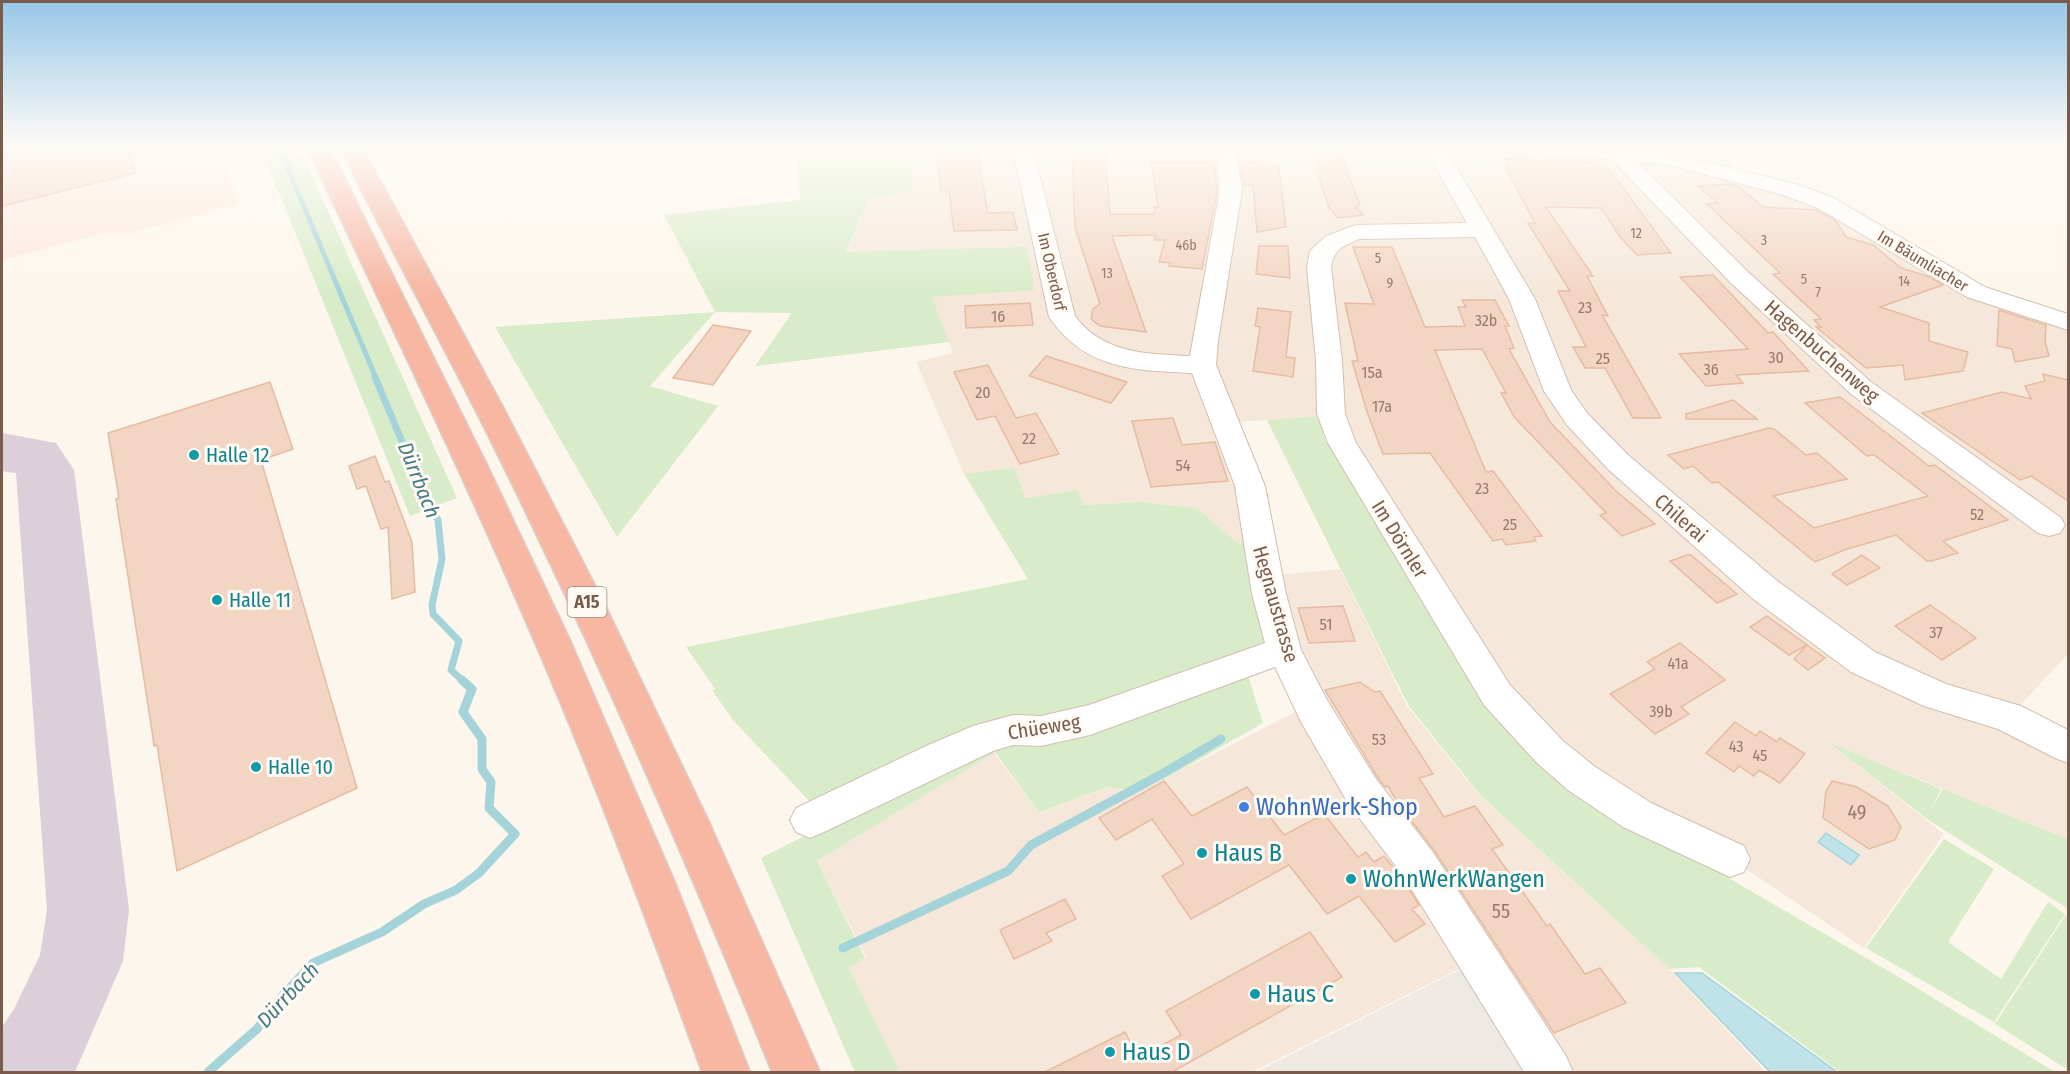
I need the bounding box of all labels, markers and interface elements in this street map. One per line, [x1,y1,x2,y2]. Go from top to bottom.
house number: 12 [1630,225,1642,242]
street label: Im Bäumliacher [1874,226,1972,296]
street label: Im Oberdorf [1034,231,1070,314]
house number: 3 [1761,232,1767,249]
house number: 46b [1175,237,1197,254]
house number: 5 [1375,250,1381,267]
house number: 13 [1101,265,1113,282]
house number: 5 [1801,271,1807,288]
house number: 14 [1898,273,1910,290]
house number: 9 [1387,275,1394,292]
house number: 7 [1815,284,1821,301]
street label: Hagenbuchenweg [1760,295,1885,408]
house number: 23 [1578,298,1592,317]
house number: 16 [991,307,1005,326]
house number: 32b [1475,311,1497,330]
house number: 30 [1768,348,1784,367]
house number: 25 [1596,349,1610,368]
house number: 36 [1703,360,1719,379]
house number: 15a [1361,363,1383,382]
house number: 20 [975,383,991,402]
house number: 17a [1372,397,1392,416]
house number: 22 [1022,429,1036,448]
water label: Dürrbach [392,438,446,522]
place label: Halle 12 [206,443,270,467]
marker: Halle 12 [187,448,201,462]
house number: 54 [1175,456,1191,475]
house number: 23 [1475,479,1489,498]
street label: Chilerai [1650,489,1712,547]
street label: Im Dörnler [1367,496,1433,582]
house number: 52 [1970,505,1984,524]
house number: 25 [1503,515,1517,534]
street label: Hegnaustrasse [1248,543,1304,665]
road number: A15 [568,587,606,617]
place label: Halle 11 [229,588,291,612]
marker: Halle 11 [210,593,224,607]
house number: 51 [1320,615,1332,634]
house number: 37 [1929,623,1943,642]
house number: 41a [1668,654,1689,673]
house number: 39b [1649,702,1673,721]
street label: Chüeweg [1006,709,1083,745]
house number: 53 [1372,730,1386,749]
house number: 43 [1729,737,1743,756]
house number: 45 [1753,746,1767,765]
place label: Halle 10 [268,755,333,779]
marker: Halle 10 [249,760,263,774]
place label: WohnWerk-Shop [1256,793,1418,821]
marker: WohnWerk-Shop [1237,800,1251,814]
house number: 49 [1847,800,1867,824]
place label: Haus B [1214,839,1282,867]
marker: Haus B [1195,846,1209,860]
place label: WohnWerkWangen [1363,865,1545,893]
marker: WohnWerkWangen [1344,872,1358,886]
house number: 55 [1492,899,1510,923]
water label: Dürrbach [251,957,325,1033]
place label: Haus C [1267,980,1334,1008]
marker: Haus C [1248,987,1262,1001]
place label: Haus D [1122,1038,1191,1066]
marker: Haus D [1103,1045,1117,1059]

